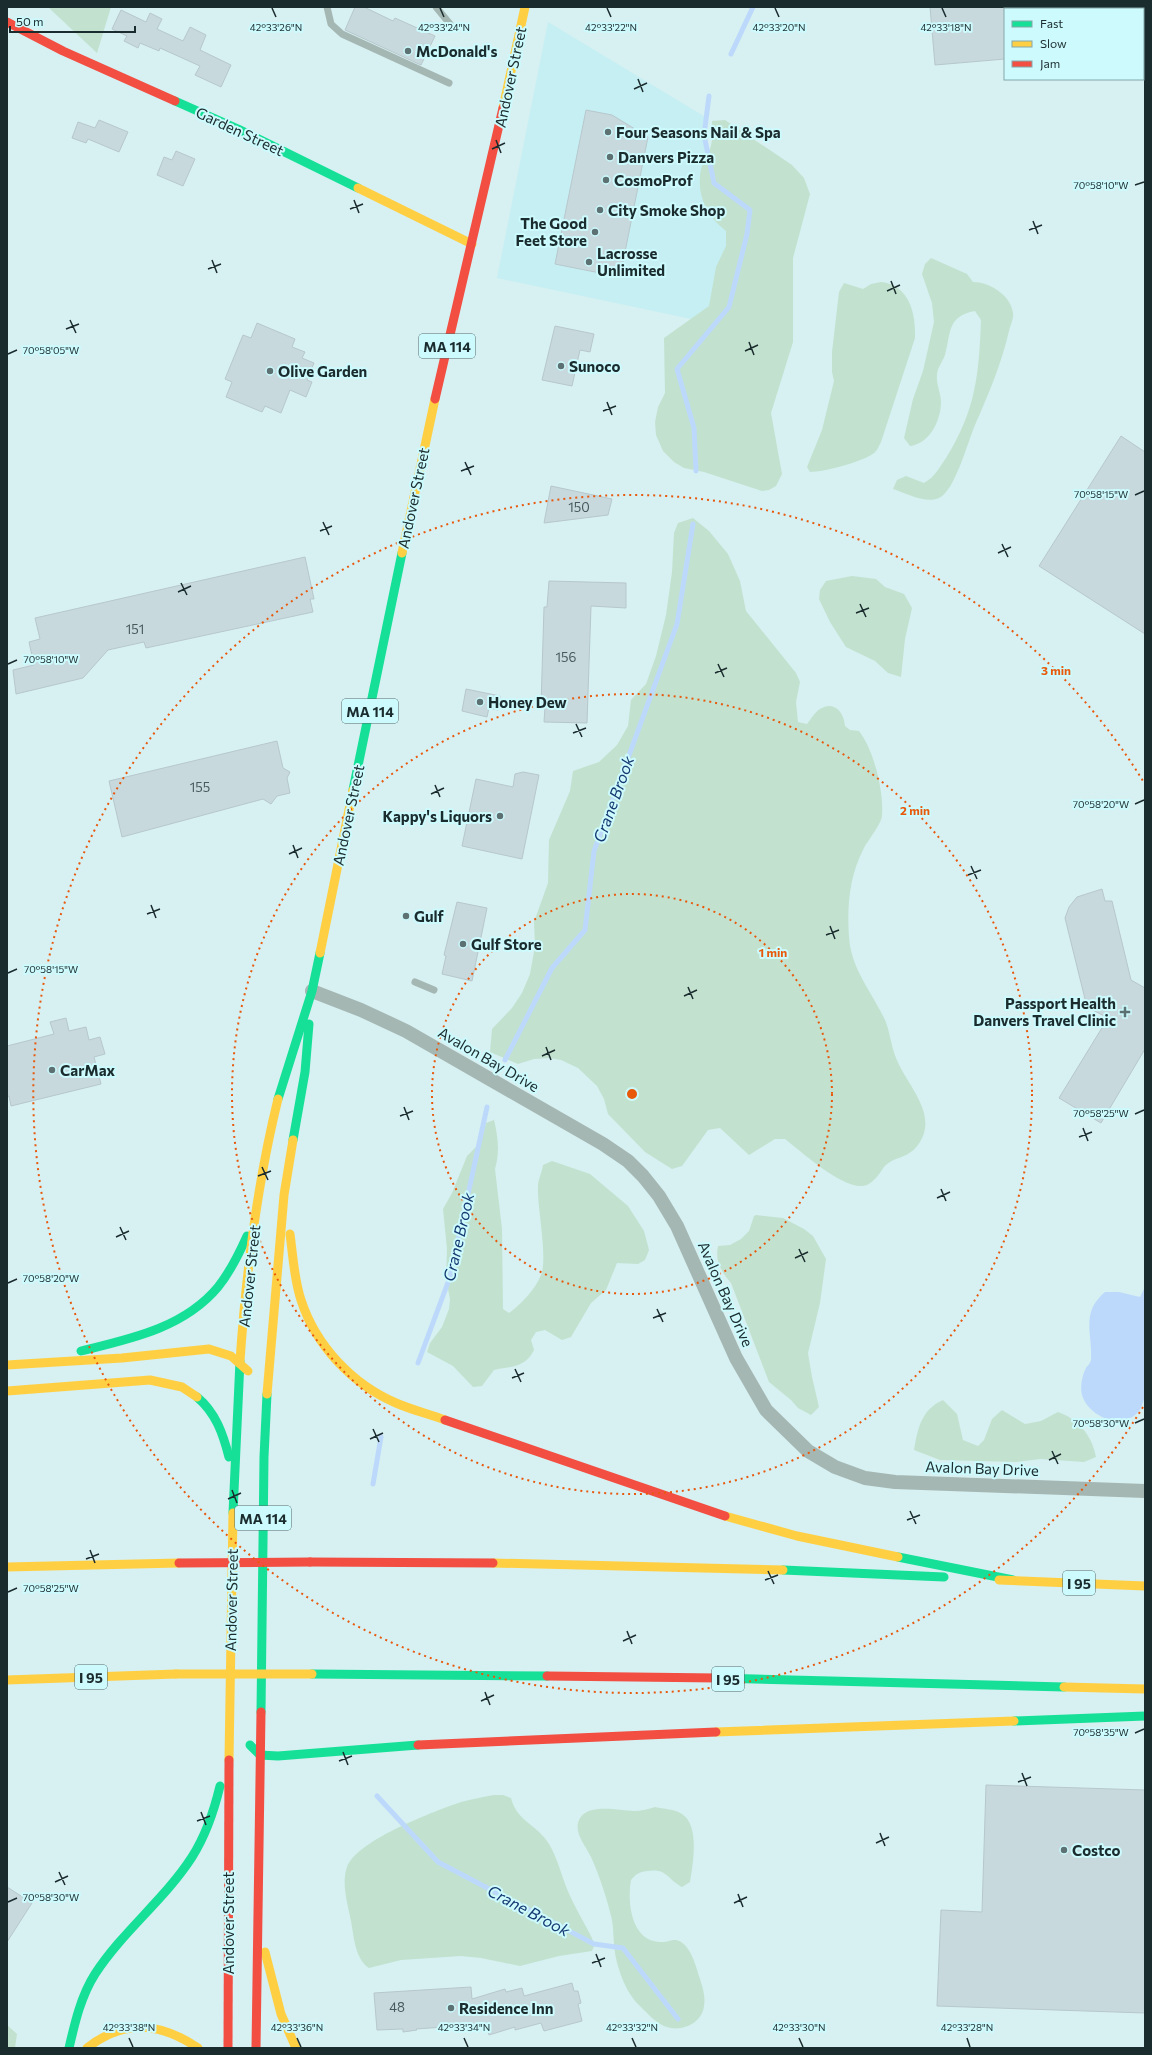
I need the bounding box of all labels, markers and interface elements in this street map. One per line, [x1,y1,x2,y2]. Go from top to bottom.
scale bar [10,8,135,34]
legend [1004,8,1144,80]
text: 50 m [16,14,44,28]
text: Fast [1040,16,1063,30]
text: 42°33'26"N [250,21,302,33]
text: 42°33'24"N [418,21,470,33]
text: 42°33'22"N [585,21,637,33]
text: 42°33'20"N [753,21,805,33]
text: 42°33'18"N [920,21,972,33]
street label: Andover Street [490,25,530,129]
text: Slow [1040,36,1067,50]
place label: McDonald's [416,42,497,60]
marker: McDonald's [403,46,413,56]
text: Jam [1040,56,1060,71]
street label: Garden Street [193,103,287,159]
place label: Four Seasons Nail & Spa [616,123,781,141]
marker: Four Seasons Nail & Spa [603,127,613,137]
place label: Danvers Pizza [618,148,714,166]
marker: Danvers Pizza [605,152,615,162]
place label: CosmoProf [614,171,694,189]
marker: CosmoProf [601,175,611,185]
text: 70°58'10"W [1073,179,1129,191]
place label: City Smoke Shop [608,201,726,219]
marker: City Smoke Shop [595,205,605,215]
place label: The Good Feet Store [516,214,587,249]
marker: The Good Feet Store [590,227,600,237]
place label: Lacrosse Unlimited [597,244,665,279]
marker: Lacrosse Unlimited [584,257,594,267]
road number: MA 114 [419,334,475,358]
text: 70°58'05"W [23,344,79,356]
place label: Sunoco [569,357,620,375]
marker: Sunoco [556,361,566,371]
place label: Olive Garden [278,362,367,380]
marker: Olive Garden [265,366,275,376]
street label: Andover Street [393,446,433,550]
text: 70°58'15"W [1074,488,1128,500]
house number: 150 [568,499,590,515]
house number: 151 [126,621,144,637]
house number: 156 [556,649,577,665]
text: 70°58'10"W [23,653,79,665]
text: 3 min [1041,663,1071,677]
place label: Honey Dew [488,693,567,711]
marker: Honey Dew [475,697,485,707]
road number: MA 114 [342,699,398,723]
water label: Crane Brook [589,753,638,845]
street label: Andover Street [328,763,368,867]
house number: 155 [190,779,210,795]
text: 70°58'20"W [1073,798,1129,810]
text: 2 min [900,803,930,817]
place label: Kappy's Liquors [382,807,492,825]
marker: Kappy's Liquors [495,811,505,821]
place label: Gulf [414,907,445,925]
marker: Gulf [401,911,411,921]
place label: Gulf Store [471,935,542,953]
marker: Gulf Store [458,939,468,949]
text: 1 min [759,945,787,959]
text: 70°58'15"W [24,963,78,975]
place label: Passport Health Danvers Travel Clinic [973,994,1116,1029]
marker: Passport Health Danvers Travel Clinic [1119,1006,1131,1018]
street label: Avalon Bay Drive [435,1023,543,1095]
place label: CarMax [60,1061,116,1079]
marker: CarMax [47,1065,57,1075]
centre of rings [625,1087,639,1101]
text: 70°58'25"W [1073,1107,1129,1119]
water label: Crane Brook [439,1190,478,1283]
street label: Andover Street [235,1224,263,1328]
street label: Avalon Bay Drive [695,1238,757,1350]
text: 70°58'20"W [23,1272,79,1284]
text: 70°58'30"W [1073,1417,1129,1429]
street label: Avalon Bay Drive [925,1457,1039,1479]
road number: MA 114 [235,1506,291,1530]
street label: Andover Street [221,1548,241,1652]
road number: I 95 [1063,1571,1095,1595]
text: 70°58'25"W [23,1582,79,1594]
road number: I 95 [75,1665,107,1689]
road number: I 95 [712,1667,744,1691]
text: 70°58'35"W [1073,1726,1129,1738]
place label: Costco [1072,1841,1121,1859]
marker: Costco [1059,1845,1069,1855]
street label: Andover Street [219,1872,237,1974]
water label: Crane Brook [485,1880,574,1940]
text: 70°58'30"W [23,1891,79,1903]
house number: 48 [389,1999,405,2015]
place label: Residence Inn [459,1999,553,2017]
marker: Residence Inn [446,2003,456,2013]
text: 42°33'38"N [103,2021,155,2033]
text: 42°33'36"N [271,2021,323,2033]
text: 42°33'34"N [438,2021,490,2033]
text: 42°33'32"N [606,2021,658,2033]
text: 42°33'30"N [772,2021,826,2033]
text: 42°33'28"N [941,2021,993,2033]

